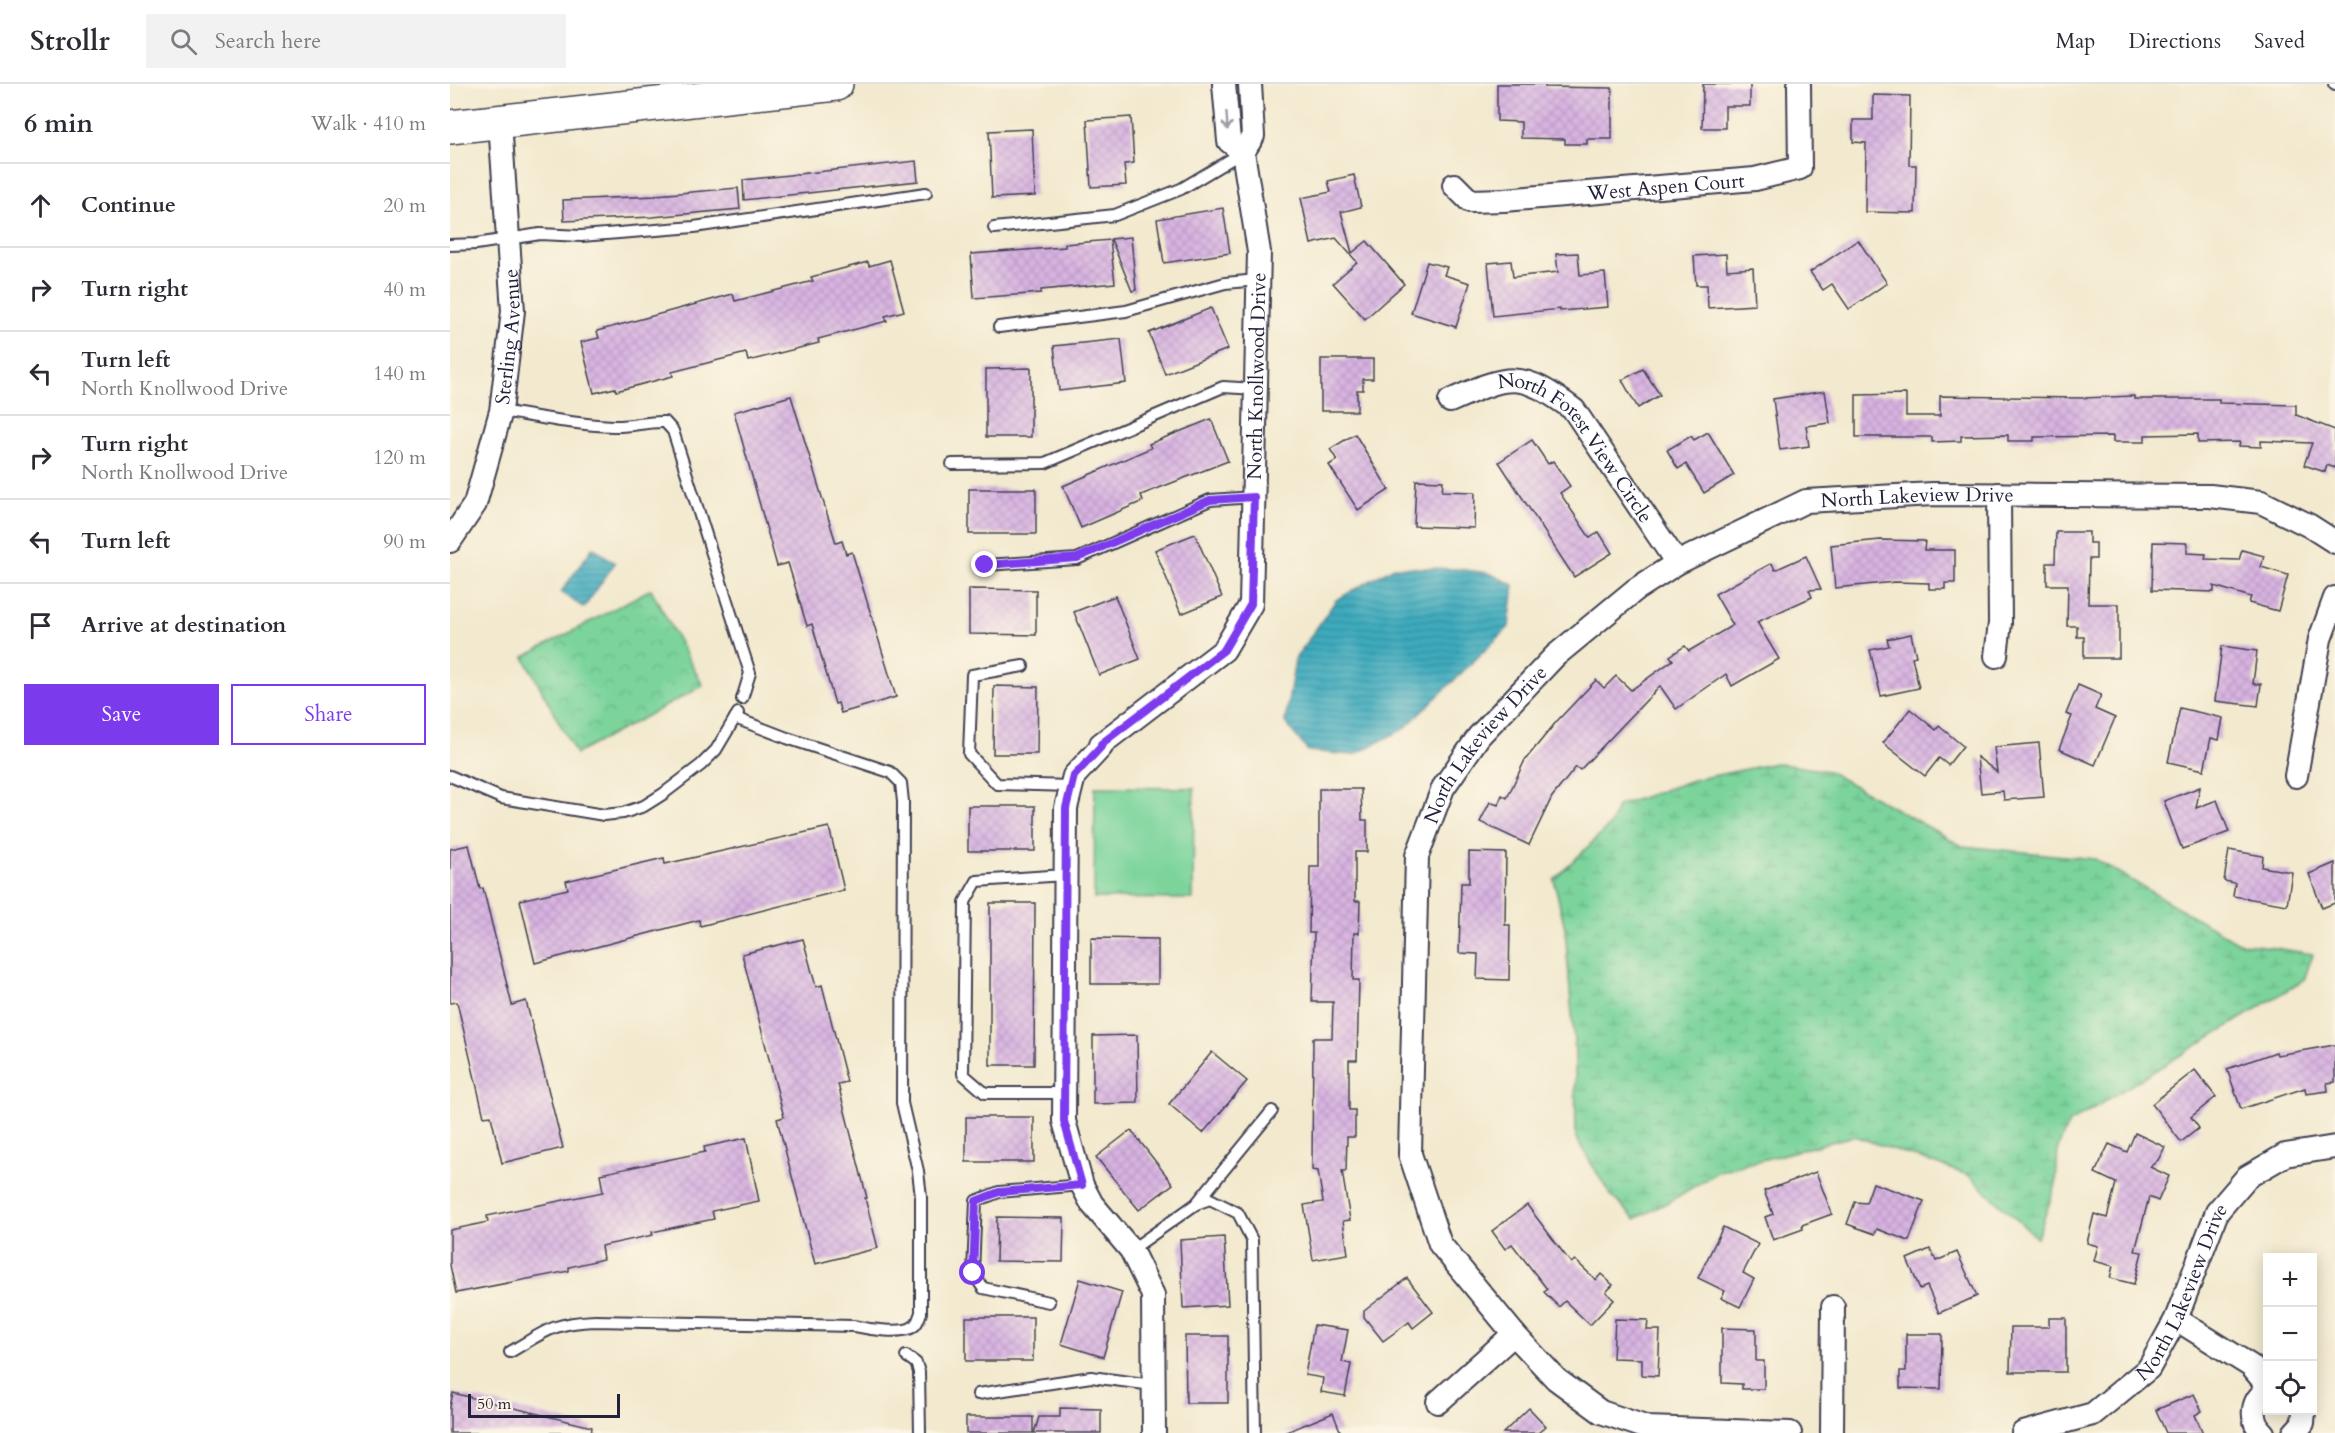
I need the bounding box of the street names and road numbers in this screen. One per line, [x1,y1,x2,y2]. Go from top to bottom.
street label: West Aspen Court [1585,167,1746,207]
street label: Sterling Avenue [489,268,527,406]
street label: North Knollwood Drive [1241,272,1273,480]
street label: North Forest View Circle [1496,367,1659,528]
street label: North Lakeview Drive [1820,481,2014,514]
street label: North Lakeview Drive [1418,660,1553,827]
street label: North Lakeview Drive [2130,1197,2233,1387]

